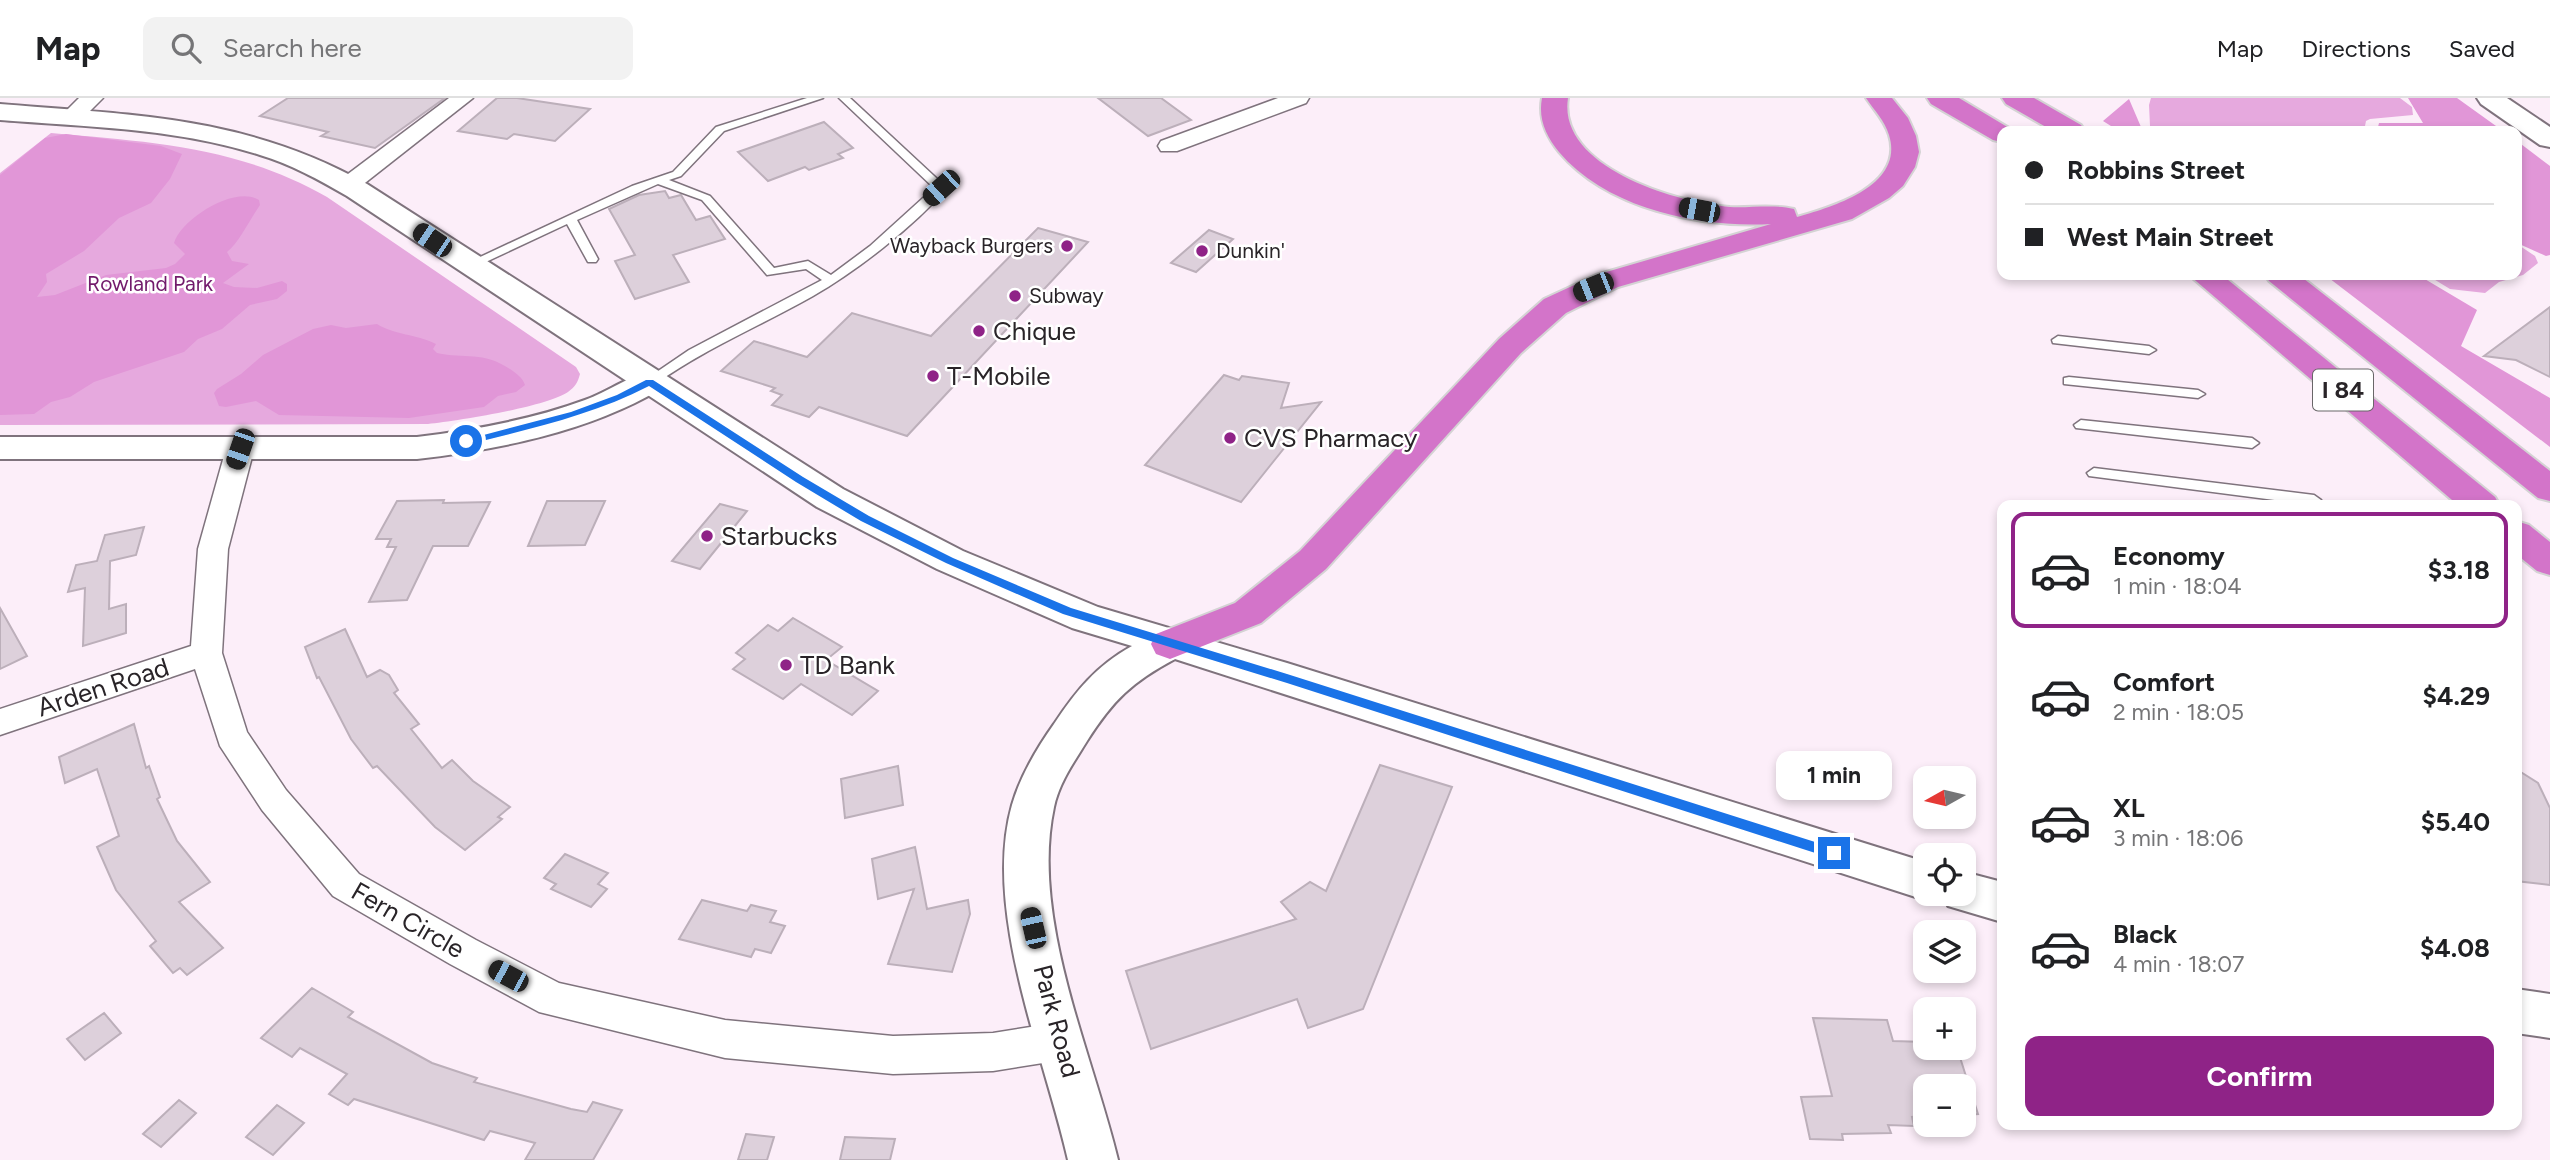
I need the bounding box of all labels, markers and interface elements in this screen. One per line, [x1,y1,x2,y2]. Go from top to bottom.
search box [143,17,633,80]
text: Map [35,29,101,68]
icon: search [167,29,205,67]
text: Search here [223,32,362,64]
text: Map [2217,34,2263,63]
text: Directions [2301,34,2411,63]
text: Saved [2449,34,2515,63]
text: Robbins Street [2067,154,2245,186]
car [919,166,964,210]
car [1677,196,1722,224]
car [409,220,456,260]
text: West Main Street [2067,221,2274,253]
place label: Wayback Burgers [890,233,1053,258]
marker: Wayback Burgers [1059,238,1075,254]
place label: Dunkin' [1216,238,1285,263]
marker: Dunkin' [1194,243,1210,259]
car [1570,269,1617,305]
park label: Rowland Park [87,271,214,296]
place label: Subway [1029,283,1103,308]
marker: Subway [1007,288,1023,304]
place label: Chique [993,315,1076,347]
marker: Chique [971,323,987,339]
place label: T-Mobile [947,360,1050,392]
marker: T-Mobile [925,368,941,384]
road number: I 84 [2313,370,2373,410]
place label: CVS Pharmacy [1244,422,1418,454]
route start [450,425,482,457]
car [224,426,257,472]
marker: CVS Pharmacy [1222,430,1238,446]
place label: Starbucks [721,520,837,552]
marker: Starbucks [699,528,715,544]
icon: car [2029,539,2092,602]
text: Economy [2113,540,2225,572]
text: $3.18 [2428,554,2490,586]
text: 1 min · 18:04 [2113,572,2242,600]
place label: TD Bank [800,649,895,681]
street label: Arden Road [33,651,173,723]
marker: TD Bank [778,657,794,673]
icon: car [2029,665,2092,728]
text: Comfort [2113,666,2215,698]
text: $4.29 [2423,680,2490,712]
text: 2 min · 18:05 [2113,698,2244,726]
callout: 1 min [1776,752,1892,800]
text: 1 min [1807,761,1861,789]
north arrow [1913,766,1976,830]
map controls [1913,766,1976,1137]
icon: car [2029,791,2092,854]
text: XL [2113,792,2145,824]
text: $5.40 [2421,806,2490,838]
text: 3 min · 18:06 [2113,824,2243,852]
route end [1818,837,1850,869]
button: locate [1913,843,1976,906]
street label: Fern Circle [346,875,470,965]
car [1019,905,1048,951]
icon: car [2029,917,2092,980]
text: Black [2113,918,2177,950]
button: layers [1913,920,1976,983]
text: $4.08 [2420,932,2490,964]
text: 4 min · 18:07 [2113,950,2244,978]
car [485,957,532,995]
street label: Park Road [1027,961,1087,1081]
button: + [1913,997,1976,1060]
button: Confirm [2025,1036,2494,1116]
button: − [1913,1074,1976,1137]

